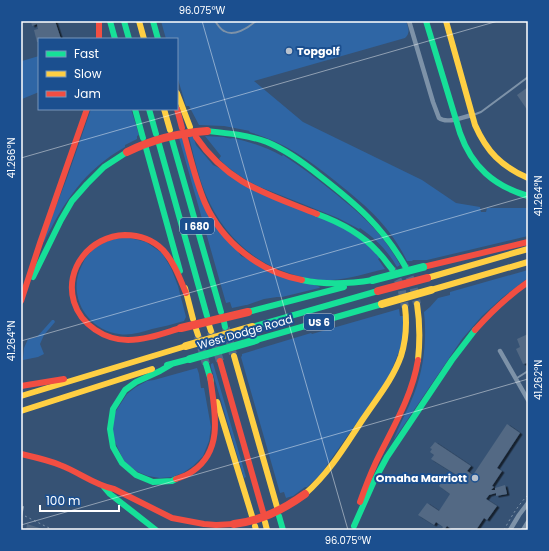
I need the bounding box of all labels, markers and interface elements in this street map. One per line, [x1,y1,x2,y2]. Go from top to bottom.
text: 96.075°W [179,3,226,18]
legend [38,38,178,110]
place label: Topgolf [297,43,340,59]
text: Fast [74,45,99,62]
marker: Topgolf [284,46,294,56]
text: Slow [74,65,102,82]
text: Jam [74,85,101,102]
text: 41.266°N [4,137,19,179]
text: 41.264°N [531,175,546,217]
road number: I 680 [180,218,214,234]
street label: West Dodge Road [196,311,294,353]
road number: US 6 [304,314,334,330]
text: 41.264°N [4,320,19,362]
text: 41.262°N [531,360,546,400]
place label: Omaha Marriott [376,470,468,486]
marker: Omaha Marriott [470,473,480,483]
scale bar [40,487,119,513]
text: 100 m [46,492,80,509]
text: 96.075°W [325,533,372,548]

